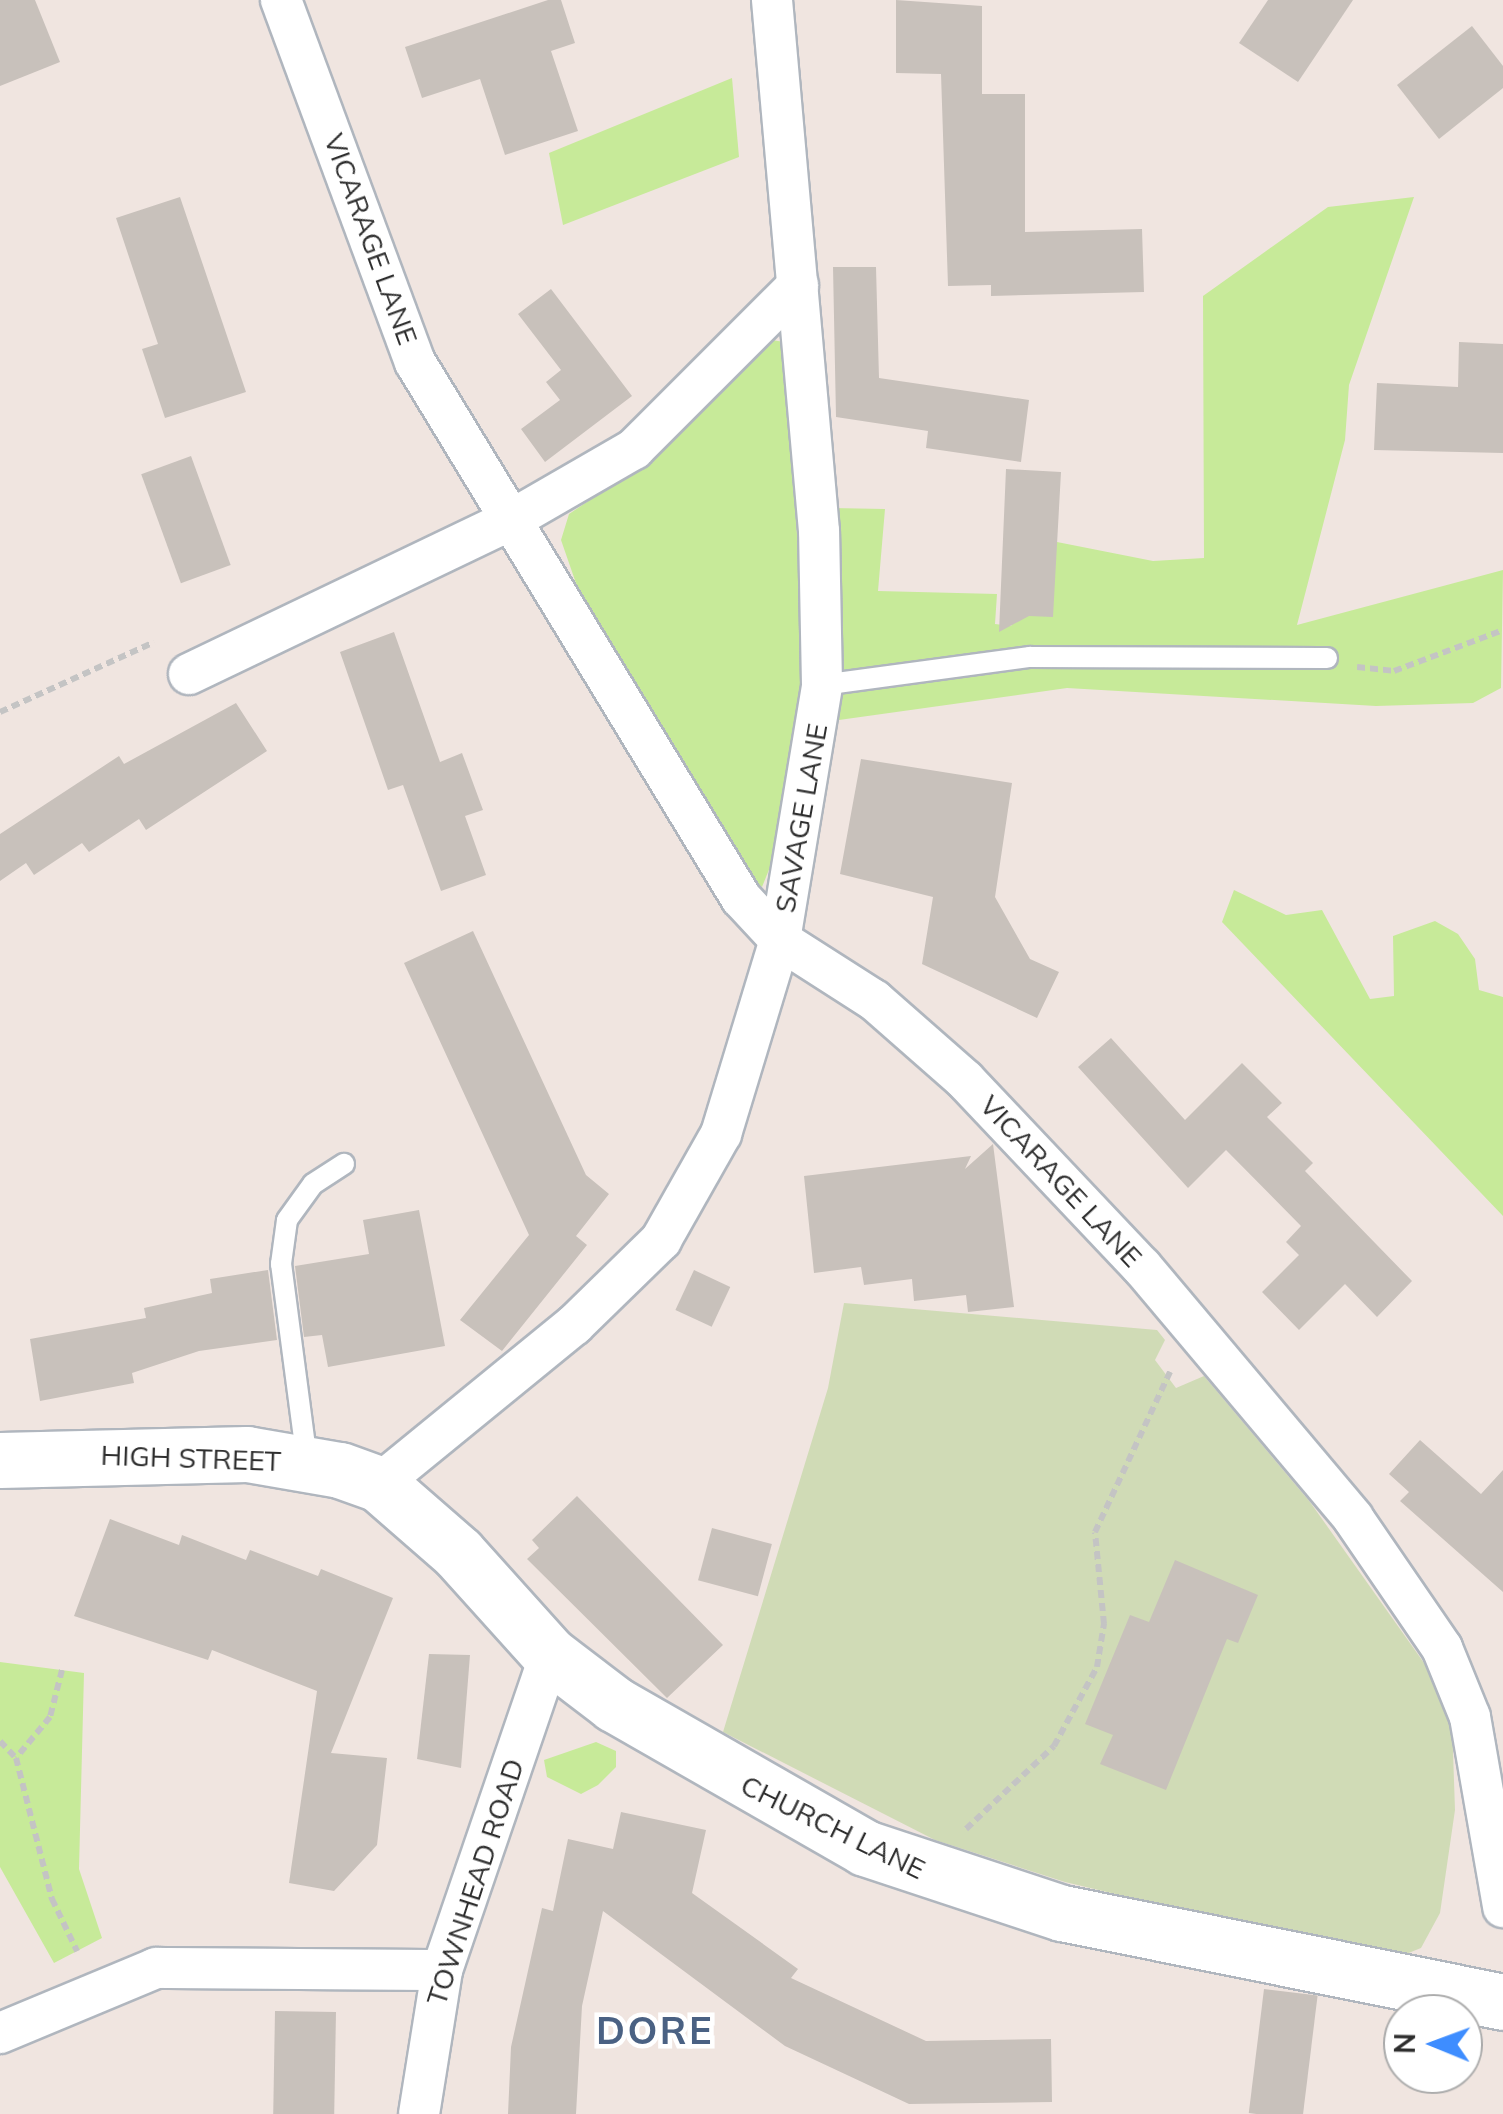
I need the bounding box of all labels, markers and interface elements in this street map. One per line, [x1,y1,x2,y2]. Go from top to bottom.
street label: VICARAGE LANE [317,129,425,349]
street label: SAVAGE LANE [768,721,834,915]
street label: VICARAGE LANE [973,1088,1149,1274]
street label: HIGH STREET [100,1438,282,1478]
street label: TOWNHEAD ROAD [419,1754,531,2010]
street label: CHURCH LANE [735,1768,931,1886]
north arrow [1383,1994,1483,2094]
district label: DORE [596,2008,714,2054]
text: N [1387,2033,1422,2054]

